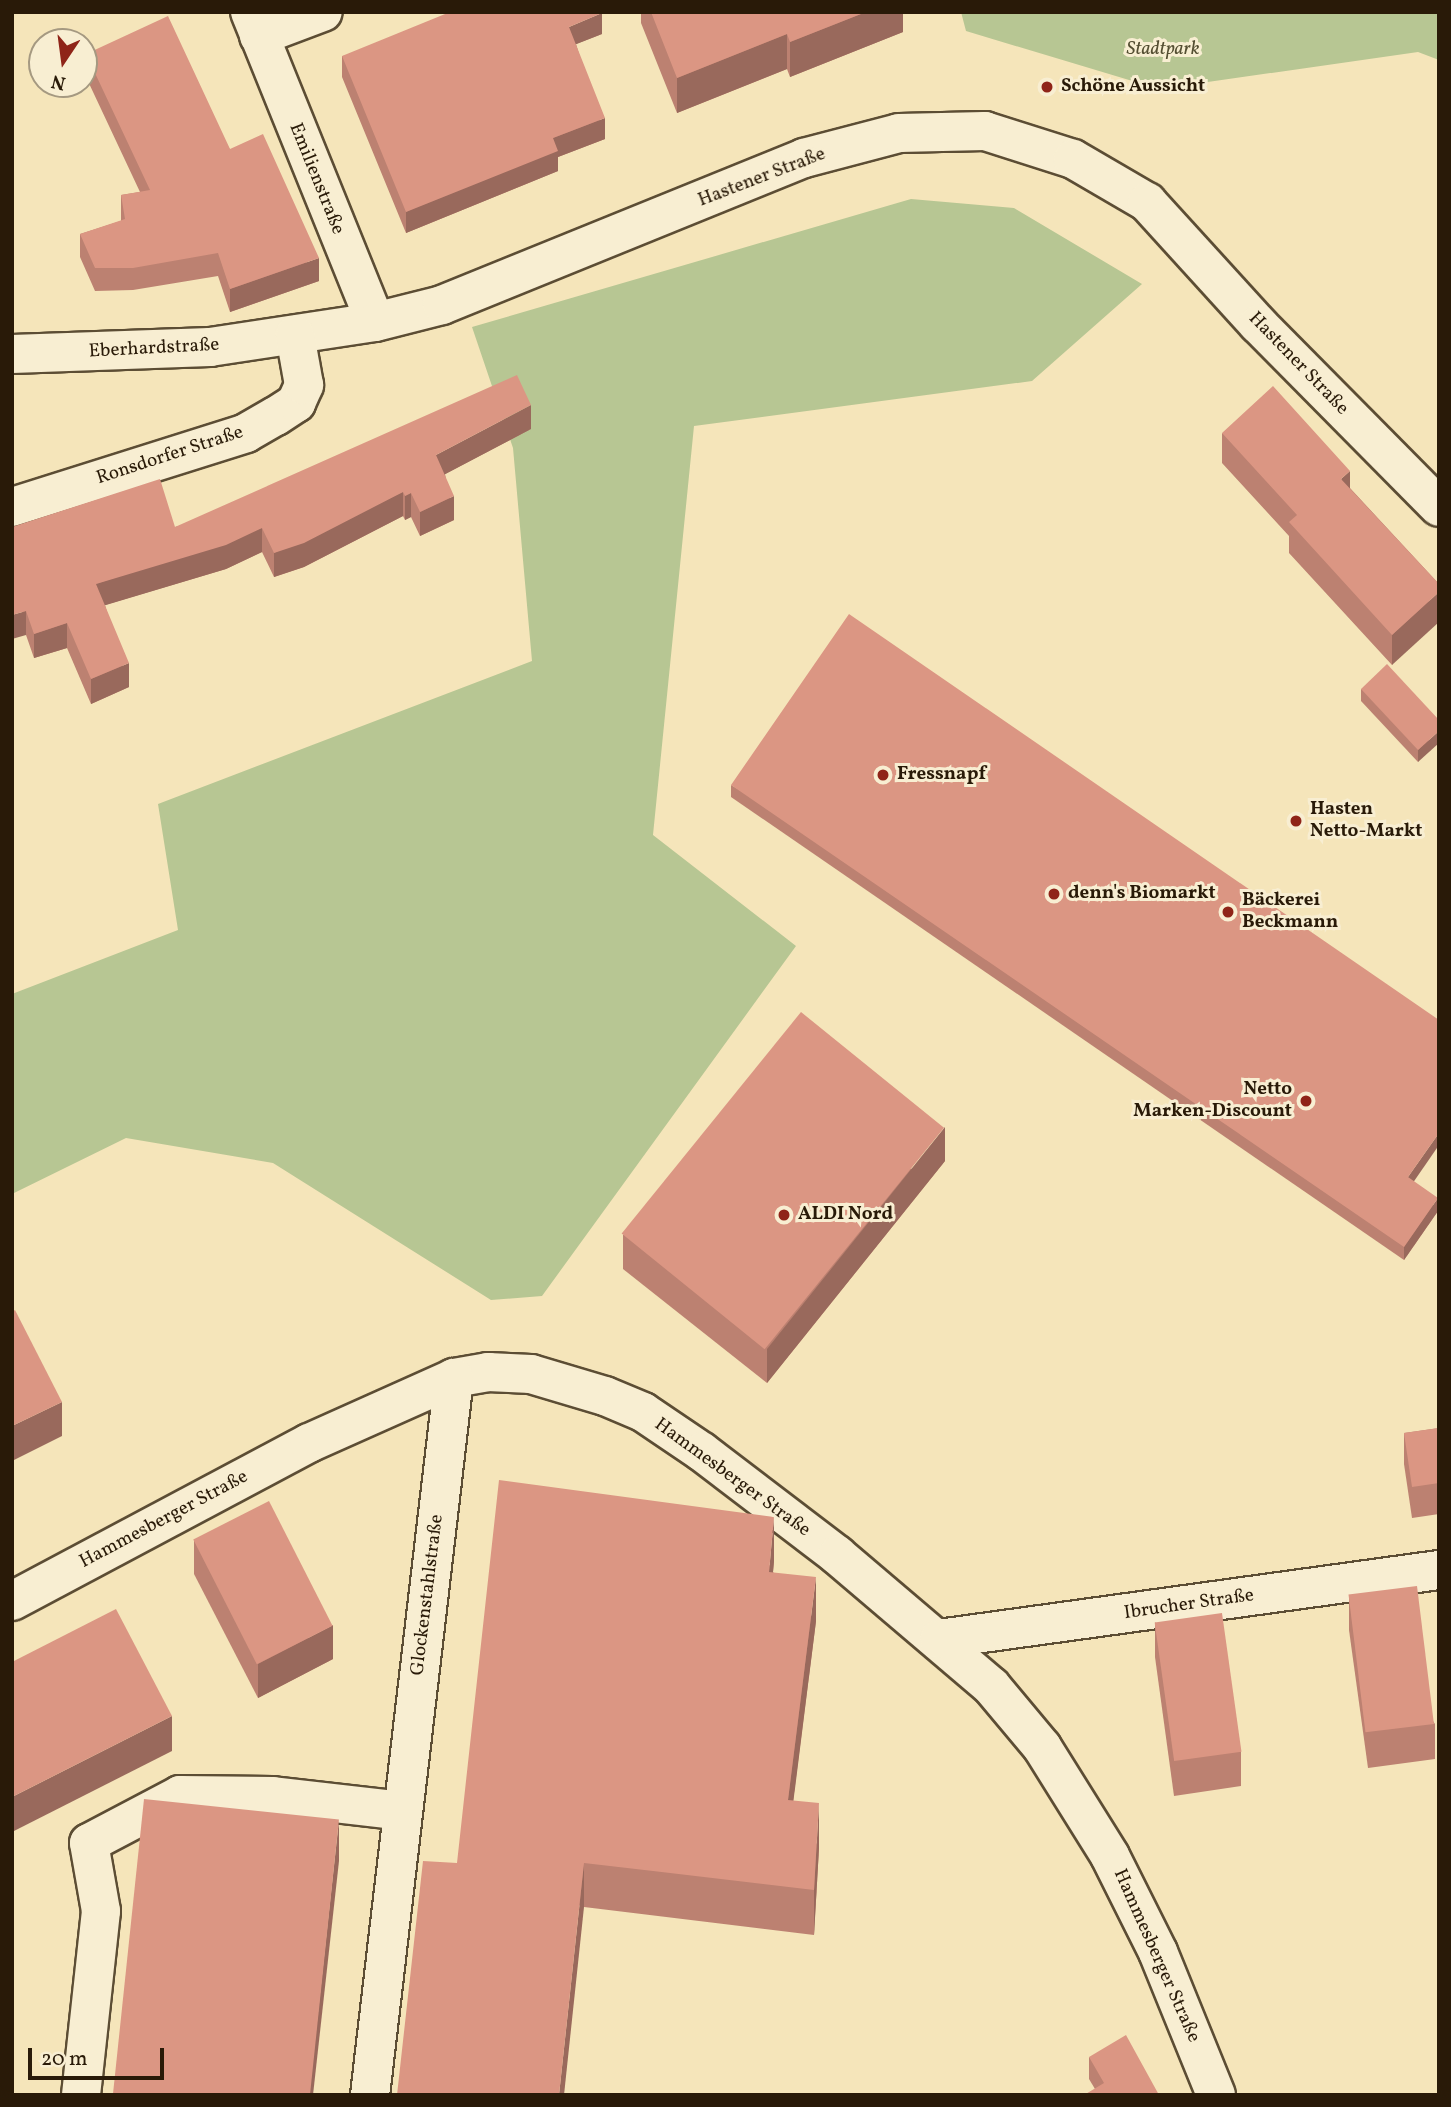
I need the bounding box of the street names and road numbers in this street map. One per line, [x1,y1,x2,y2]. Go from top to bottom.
street label: Emilienstraße [283,120,349,238]
street label: Hastener Straße [695,143,829,213]
street label: Hastener Straße [1243,308,1353,420]
street label: Eberhardstraße [88,334,220,364]
street label: Ronsdorfer Straße [94,421,246,491]
street label: Hammesberger Straße [650,1414,814,1542]
street label: Hammesberger Straße [76,1466,252,1574]
street label: Glockenstahlstraße [407,1513,449,1677]
street label: Ibrucher Straße [1123,1585,1255,1625]
street label: Hammesberger Straße [1107,1866,1205,2046]

